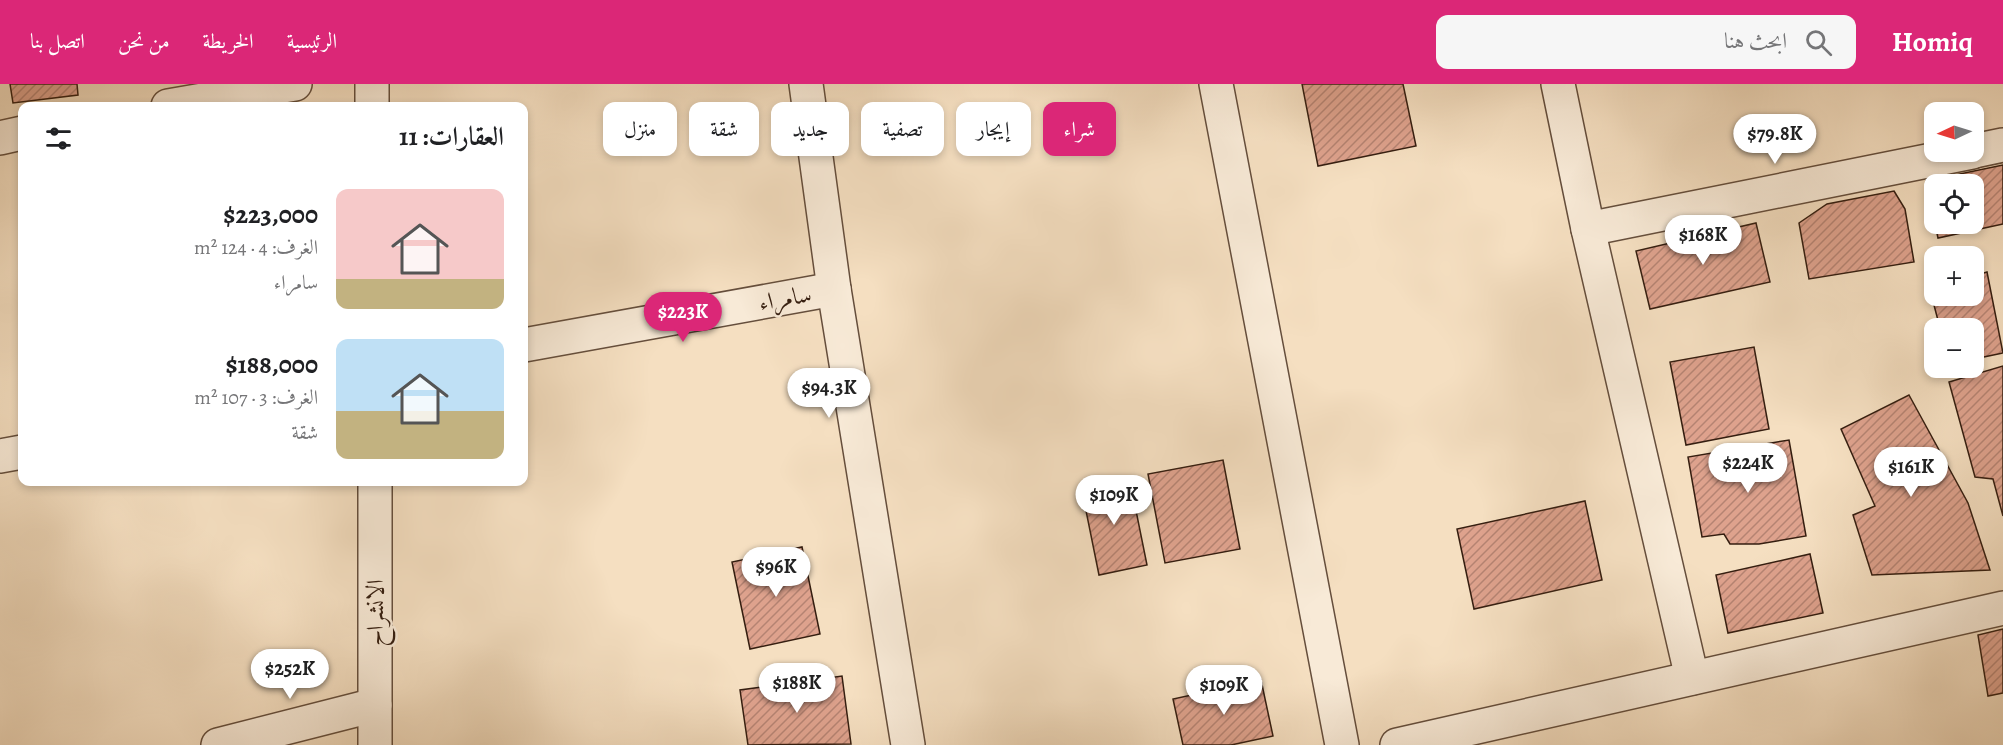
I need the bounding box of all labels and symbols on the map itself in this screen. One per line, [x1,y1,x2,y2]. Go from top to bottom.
north arrow [1924,102,1984,162]
pin: $79.8K [1726,114,1824,165]
pin: $168K [1661,215,1745,266]
street label: سامراء [756,278,814,319]
pin: $223K [641,292,725,343]
pin: $94.3K [780,368,878,419]
pin: $224K [1706,443,1790,494]
pin: $161K [1869,447,1953,498]
pin: $109K [1072,475,1156,526]
pin: $96K [740,547,812,598]
street label: الانشراح [359,579,396,647]
pin: $252K [248,649,332,700]
pin: $188K [755,663,839,714]
pin: $109K [1182,665,1266,716]

